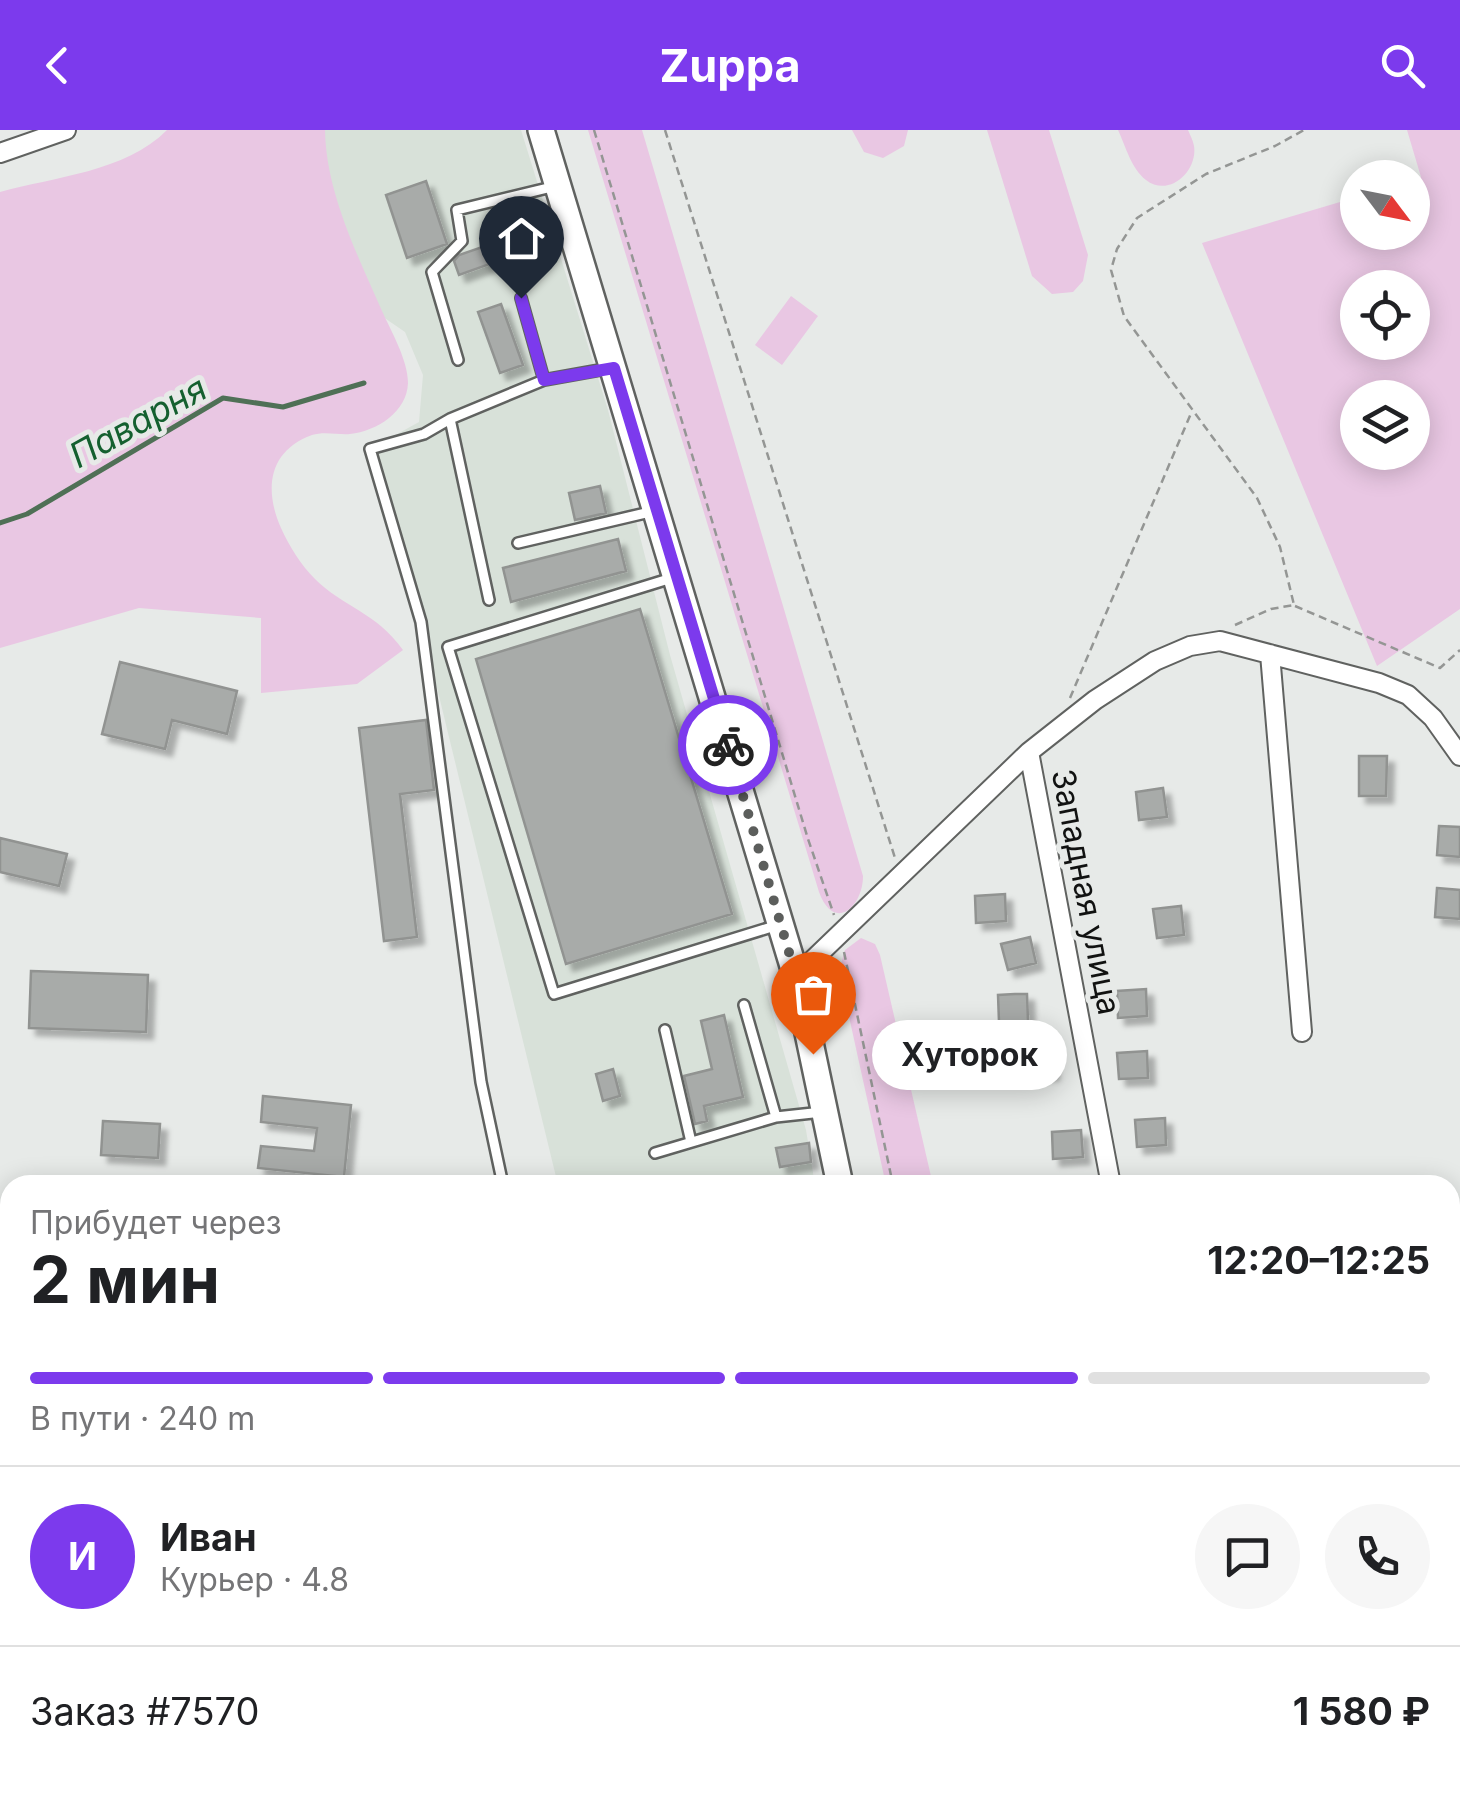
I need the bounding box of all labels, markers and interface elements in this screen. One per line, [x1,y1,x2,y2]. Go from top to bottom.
icon: back [30,38,85,93]
text: Zuppa [659,38,801,93]
icon: search [1375,38,1430,93]
north arrow [1340,160,1430,250]
map controls [1340,160,1430,470]
pin [479,196,564,299]
icon: home [494,211,549,266]
button: locate [1340,270,1430,360]
water label: Паварня [62,366,213,476]
button: layers [1340,380,1430,470]
courier [678,695,778,795]
icon: bike [701,718,756,773]
street label: Западная улица [1044,766,1129,1018]
pin [771,952,856,1055]
icon: bag [786,967,841,1022]
callout: Хуторок [873,1019,1068,1089]
text: Хуторок [901,1035,1038,1074]
text: Прибудет через [30,1203,282,1242]
text: 12:20–12:25 [1207,1237,1430,1283]
text: 2 мин [30,1240,220,1319]
text: В пути · 240 m [30,1399,255,1438]
button: chat [1195,1504,1300,1609]
button: phone [1325,1504,1430,1609]
text: Иван [160,1514,257,1560]
text: И [68,1533,97,1579]
text: Курьер · 4.8 [160,1560,349,1599]
text: Заказ #7570 [30,1688,259,1734]
text: 1 580 ₽ [1293,1688,1430,1734]

